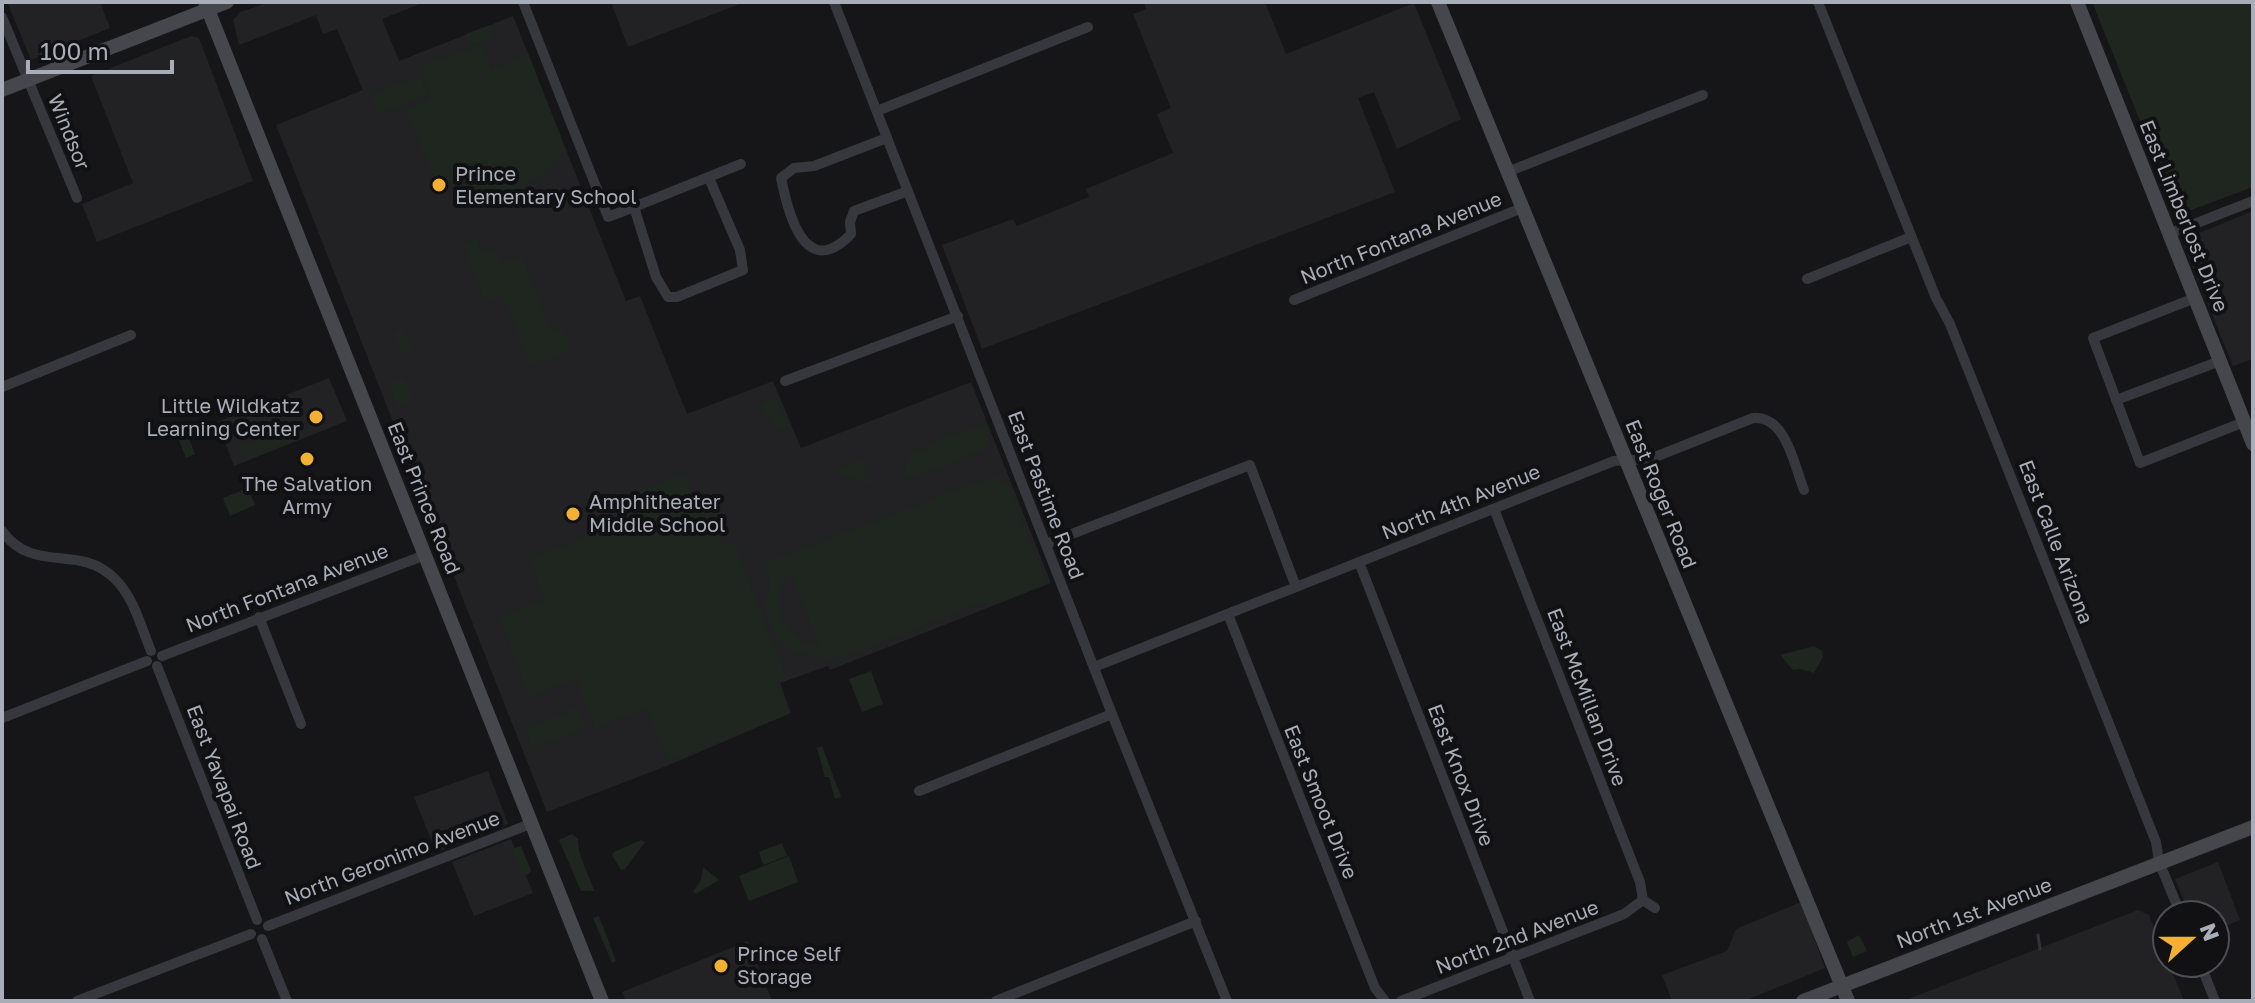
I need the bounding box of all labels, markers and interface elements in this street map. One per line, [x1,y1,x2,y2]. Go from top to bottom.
scale bar [28,24,172,74]
text: 100 m [40,36,109,65]
street label: Windsor [44,90,96,173]
street label: East Limberlost Drive [2136,116,2234,315]
place label: Prince Elementary School [455,161,637,208]
marker: Prince Elementary School [430,176,448,194]
street label: North Fontana Avenue [1296,186,1505,288]
place label: Little Wildkatz Learning Center [146,393,300,440]
street label: East Pastime Road [1004,407,1090,582]
marker: Little Wildkatz Learning Center [307,408,325,426]
street label: East Roger Road [1621,416,1703,571]
street label: East Prince Road [383,418,466,577]
marker: The Salvation Army [298,450,316,468]
street label: East Calle Arizona [2015,456,2099,627]
street label: North 4th Avenue [1378,458,1543,544]
place label: The Salvation Army [242,471,372,518]
place label: Amphitheater Middle School [589,489,725,536]
marker: Amphitheater Middle School [564,505,582,523]
street label: North Fontana Avenue [182,537,391,637]
street label: East McMillan Drive [1543,604,1633,789]
street label: East Knox Drive [1424,700,1500,849]
street label: East Yavapai Road [183,701,267,872]
street label: East Smoot Drive [1280,721,1364,882]
street label: North Geronimo Avenue [280,805,503,909]
street label: North 1st Avenue [1893,871,2055,953]
street label: North 2nd Avenue [1432,894,1601,978]
north arrow [2151,899,2231,979]
text: N [2195,919,2226,944]
place label: Prince Self Storage [737,941,841,988]
marker: Prince Self Storage [712,957,730,975]

